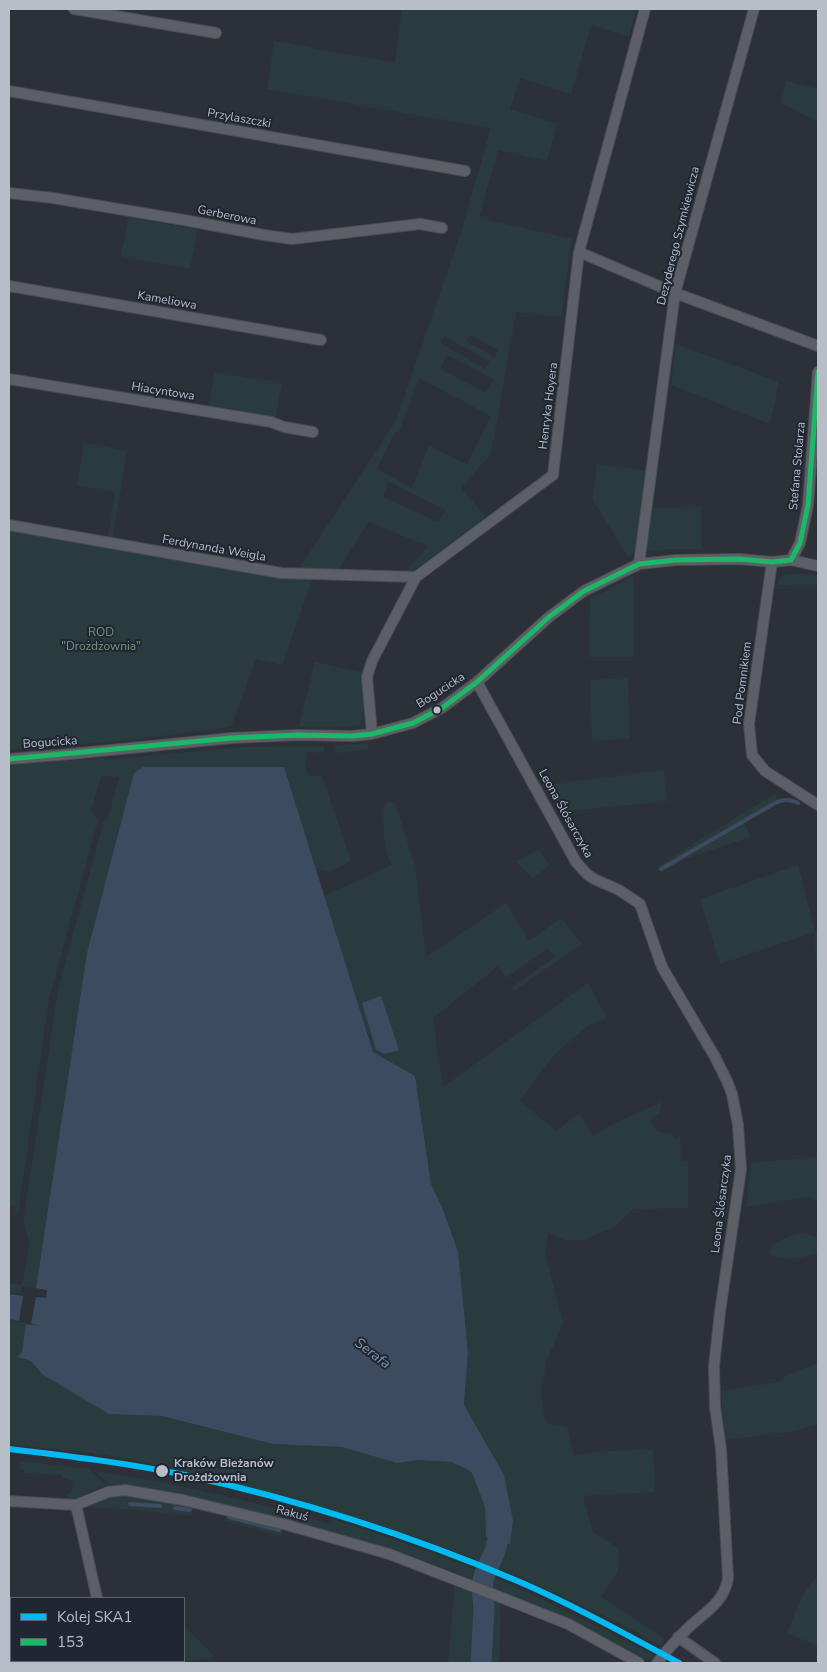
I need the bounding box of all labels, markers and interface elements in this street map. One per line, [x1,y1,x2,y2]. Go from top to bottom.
street label: Przylaszczki [206,106,272,132]
street label: Dezyderego Szymkiewicza [655,165,703,307]
street label: Gerberowa [196,203,258,229]
street label: Kameliowa [136,289,198,313]
street label: Henryka Hoyera [537,362,561,450]
street label: Hiacyntowa [130,380,196,404]
street label: Stefana Stolarza [787,421,809,511]
street label: Ferdynanda Weigla [161,533,267,565]
park label: ROD "Drożdżownia" [61,626,141,654]
street label: Pod Pomnikiem [731,641,755,725]
street label: Bogucicka [414,670,468,712]
unlabelled marker [432,705,442,715]
street label: Bogucicka [22,734,78,752]
street label: Leona Ślósarczyka [535,767,595,861]
street label: Leona Ślósarczyka [709,1154,735,1254]
water label: Serafa [351,1335,393,1373]
place label: Kraków Bieżanów Drożdżownia [174,1457,274,1485]
marker: Kraków Bieżanów Drożdżownia [154,1463,170,1479]
street label: Rakuś [274,1503,310,1525]
legend [10,1597,185,1662]
text: Kolej SKA1 [57,1607,132,1627]
text: 153 [57,1632,84,1652]

